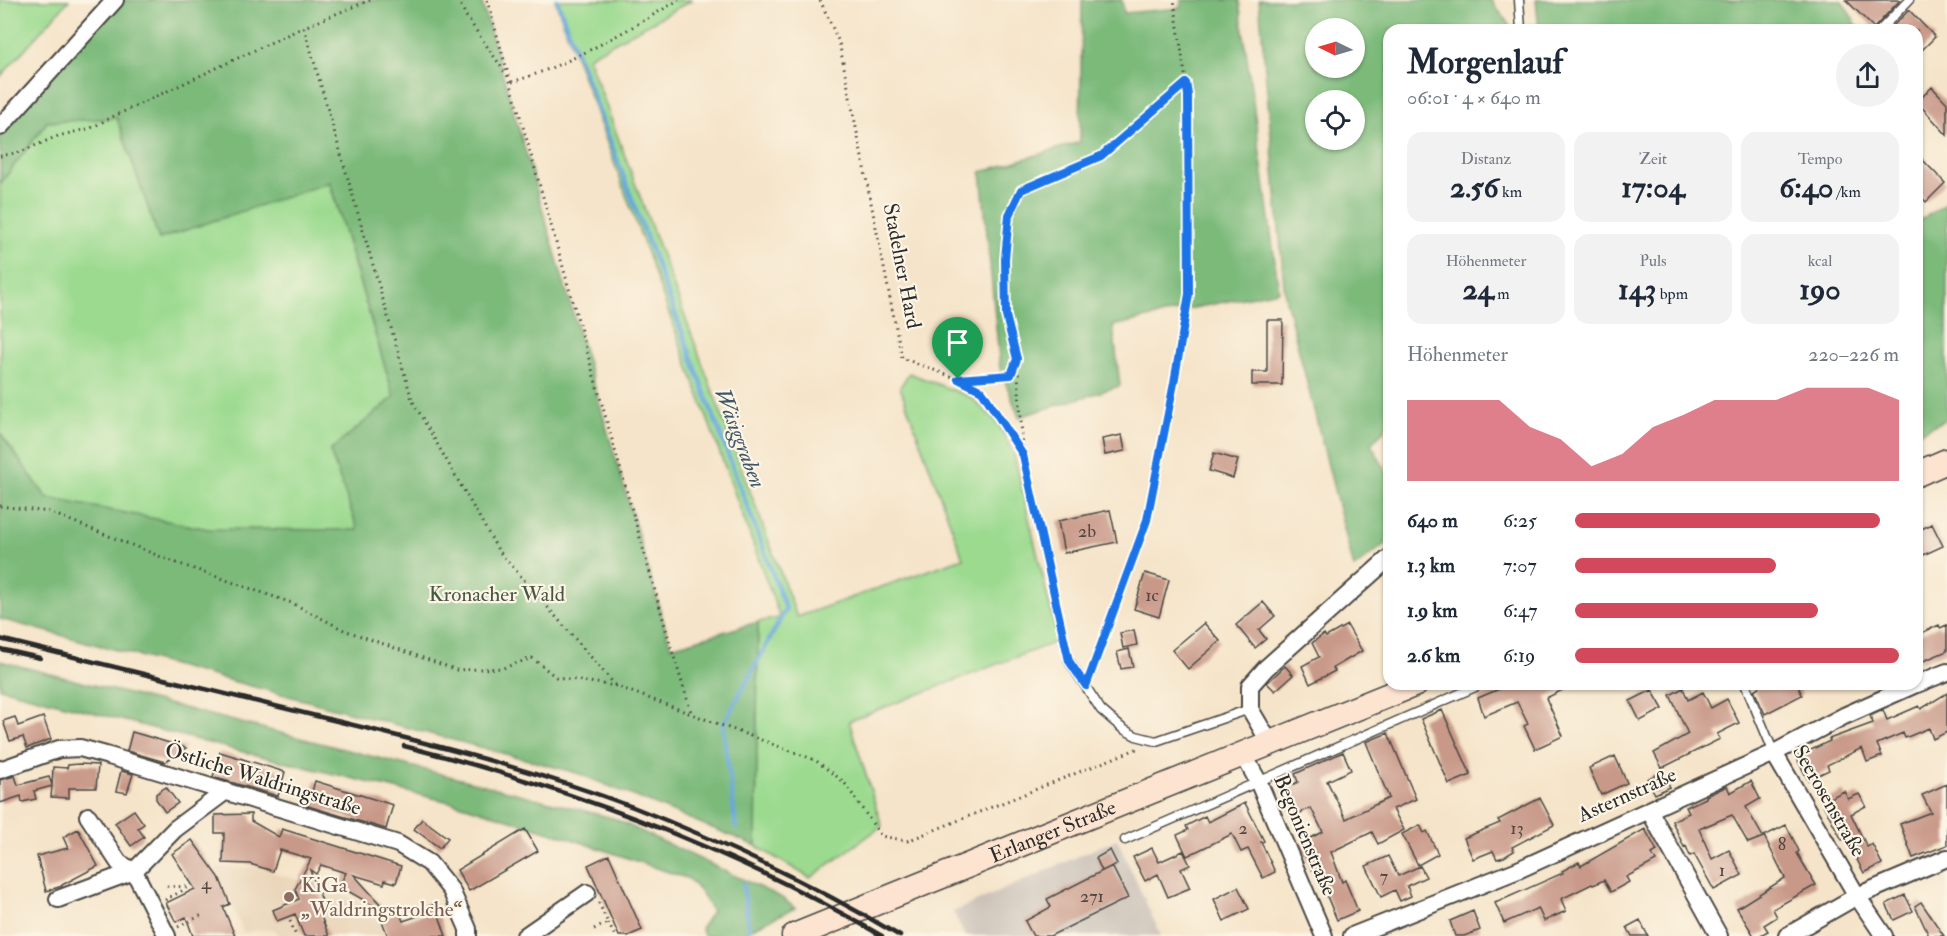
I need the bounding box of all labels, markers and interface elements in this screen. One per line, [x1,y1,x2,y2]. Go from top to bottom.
north arrow [1305,18,1365,78]
map controls [1305,18,1365,150]
text: Morgenlauf [1407,42,1563,83]
button: share [1836,44,1899,107]
text: 06:01 · 4 × 640 m [1407,85,1541,110]
button: locate [1305,90,1365,150]
text: Distanz [1461,149,1511,169]
text: Zeit [1639,149,1667,169]
text: Tempo [1798,149,1842,169]
text: 2.56 [1450,169,1499,206]
text: 17:04 [1621,169,1685,206]
text: 6:40 [1779,169,1833,206]
text: km [1499,182,1522,202]
text: /km [1833,182,1861,202]
street label: Stadelner Hard [877,201,928,332]
text: Höhenmeter [1446,251,1526,271]
text: Puls [1639,251,1667,271]
text: kcal [1808,251,1832,271]
text: 24 [1462,271,1494,308]
text: 143 [1618,271,1656,308]
text: 190 [1799,271,1841,308]
text: m [1494,284,1510,304]
text: bpm [1656,284,1688,304]
pin [932,317,983,379]
icon: arrive [941,326,974,359]
text: Höhenmeter [1407,342,1508,367]
text: 220–226 m [1808,342,1899,367]
water label: Wäsiggraben [708,384,772,492]
text: 640 m [1407,508,1458,533]
text: 6:25 [1503,508,1537,533]
house number: 2b [1078,520,1096,543]
text: 1.3 km [1407,553,1455,578]
text: 7:07 [1503,553,1537,578]
park label: Kronacher Wald [429,581,566,608]
house number: 1c [1145,584,1159,607]
text: 1.9 km [1407,598,1458,623]
text: 6:47 [1503,598,1538,623]
text: 2.6 km [1407,643,1460,668]
text: 6:19 [1503,643,1535,668]
street label: Östliche Waldringstraße [162,736,364,822]
street label: Seerosenstraße [1786,740,1872,862]
street label: Asternstraße [1572,761,1681,829]
street label: Begonienstraße [1267,770,1343,900]
street label: Erlanger Straße [985,793,1120,869]
house number: 2 [1238,817,1248,840]
house number: 13 [1510,817,1524,840]
house number: 8 [1778,833,1786,856]
house number: 1 [1719,859,1725,882]
house number: 7 [1380,865,1388,888]
house number: 4 [201,872,212,895]
place label: KiGa „Waldringstrolche“ [300,872,463,923]
house number: 271 [1080,885,1104,908]
marker: KiGa „Waldringstrolche“ [282,890,296,904]

